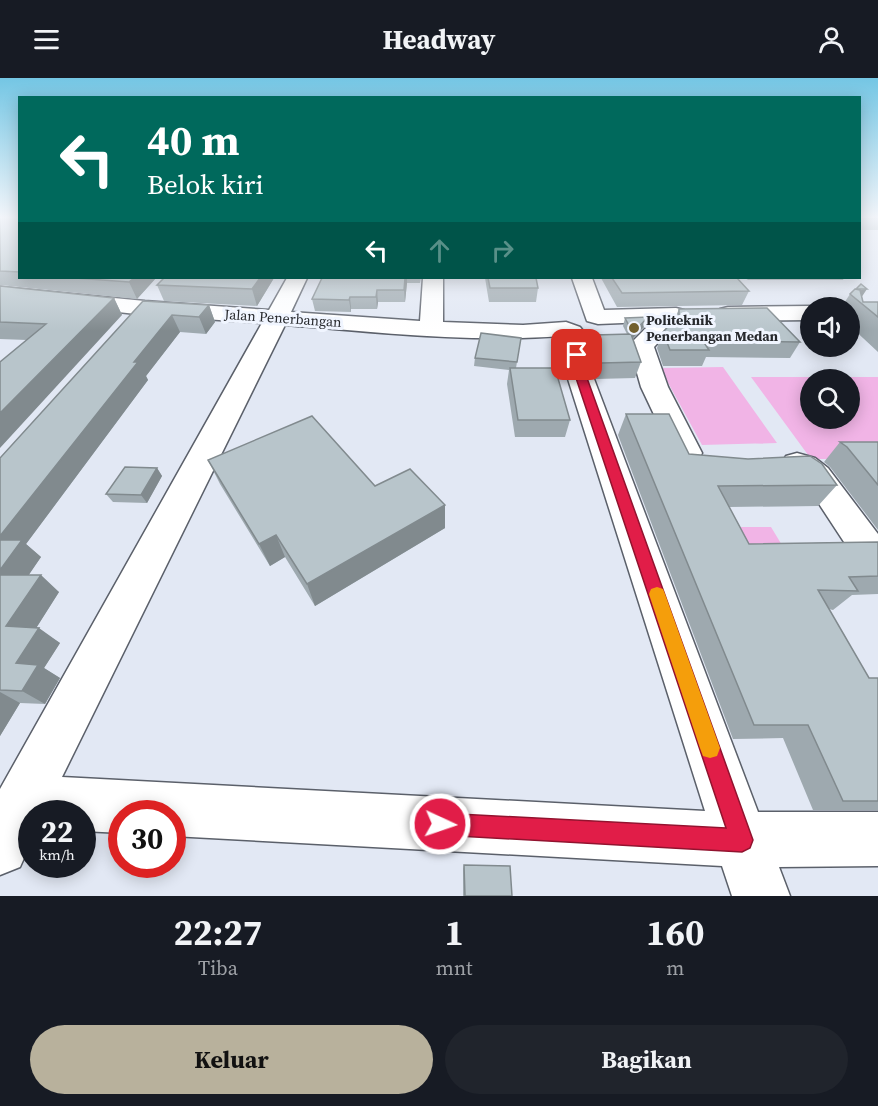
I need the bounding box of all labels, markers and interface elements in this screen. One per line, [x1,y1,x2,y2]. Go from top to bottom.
text: Headway [383,21,495,58]
icon: menu [30,23,63,56]
icon: person [815,23,848,56]
text: 40 m [147,111,240,169]
icon: left [48,120,126,198]
text: Belok kiri [147,166,263,203]
icon: left [360,234,393,267]
icon: ahead [423,234,456,267]
icon: right [486,234,519,267]
map controls [800,297,860,429]
button: sound [800,297,860,357]
street label: Jalan Penerbangan [223,304,343,332]
place label: Politeknik Penerbangan Medan [646,310,779,346]
marker: Politeknik Penerbangan Medan [627,321,641,335]
pin [551,329,602,380]
icon: arrive [560,338,593,371]
button: search [800,369,860,429]
position arrow [408,792,472,856]
speed limit sign: 30 [108,800,186,878]
text: 22 [41,811,73,852]
text: km/h [39,844,75,865]
text: 22:27 [174,908,262,957]
text: 1 [444,908,464,957]
text: 160 [646,908,704,957]
text: Tiba [198,954,238,982]
text: mnt [436,954,472,982]
text: m [666,954,684,982]
button: Keluar [30,1025,433,1094]
button: Bagikan [445,1025,848,1094]

